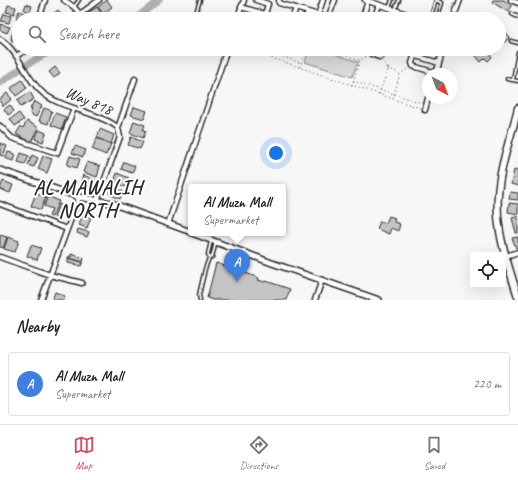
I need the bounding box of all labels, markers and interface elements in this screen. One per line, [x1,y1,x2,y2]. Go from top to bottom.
search box [12,12,506,56]
icon: search [26,23,48,45]
text: Search here [58,25,119,44]
north arrow [422,68,458,104]
street label: Way 818 [62,82,117,121]
your location [266,143,286,163]
district label: AL MAWALIH NORTH [33,175,145,223]
popup [188,184,286,236]
text: Al Muzn Mall [203,193,271,212]
text: Supermarket [203,212,258,228]
pin: A [224,249,250,282]
map controls [470,252,506,288]
button: locate [470,252,506,288]
text: Nearby [16,316,59,337]
text: Al Muzn Mall [55,367,123,386]
text: A [27,376,33,392]
text: 220 m [473,376,501,392]
text: Supermarket [55,386,110,402]
tab: Map [73,434,95,472]
tab: Directions [240,434,278,472]
tab: Saved [423,434,445,472]

